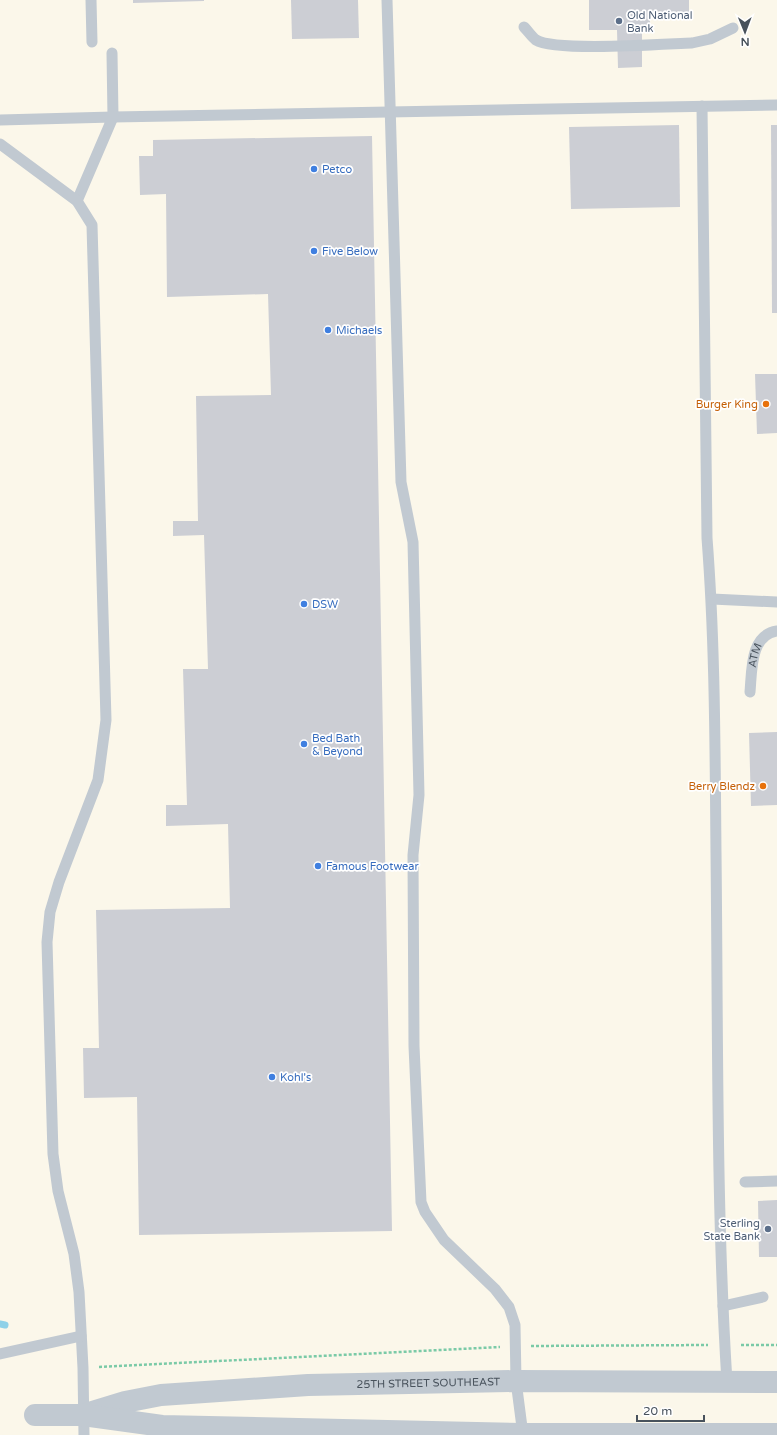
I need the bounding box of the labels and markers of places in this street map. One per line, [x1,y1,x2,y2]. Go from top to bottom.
place label: Old National Bank [627,9,693,35]
marker: Old National Bank [614,16,624,26]
place label: Petco [322,163,352,176]
marker: Petco [309,164,319,174]
place label: Five Below [322,245,378,258]
marker: Five Below [309,246,319,256]
place label: Michaels [336,324,382,337]
marker: Michaels [323,325,333,335]
place label: Burger King [696,398,758,411]
marker: Burger King [761,399,771,409]
place label: DSW [312,598,338,611]
marker: DSW [299,599,309,609]
place label: Bed Bath & Beyond [312,732,363,758]
marker: Bed Bath & Beyond [299,739,309,749]
place label: Berry Blendz [688,780,756,793]
marker: Berry Blendz [758,781,768,791]
place label: Famous Footwear [326,860,419,873]
marker: Famous Footwear [313,861,323,871]
place label: Kohl's [280,1071,311,1084]
marker: Kohl's [267,1072,277,1082]
place label: Sterling State Bank [704,1217,760,1243]
marker: Sterling State Bank [763,1224,773,1234]

